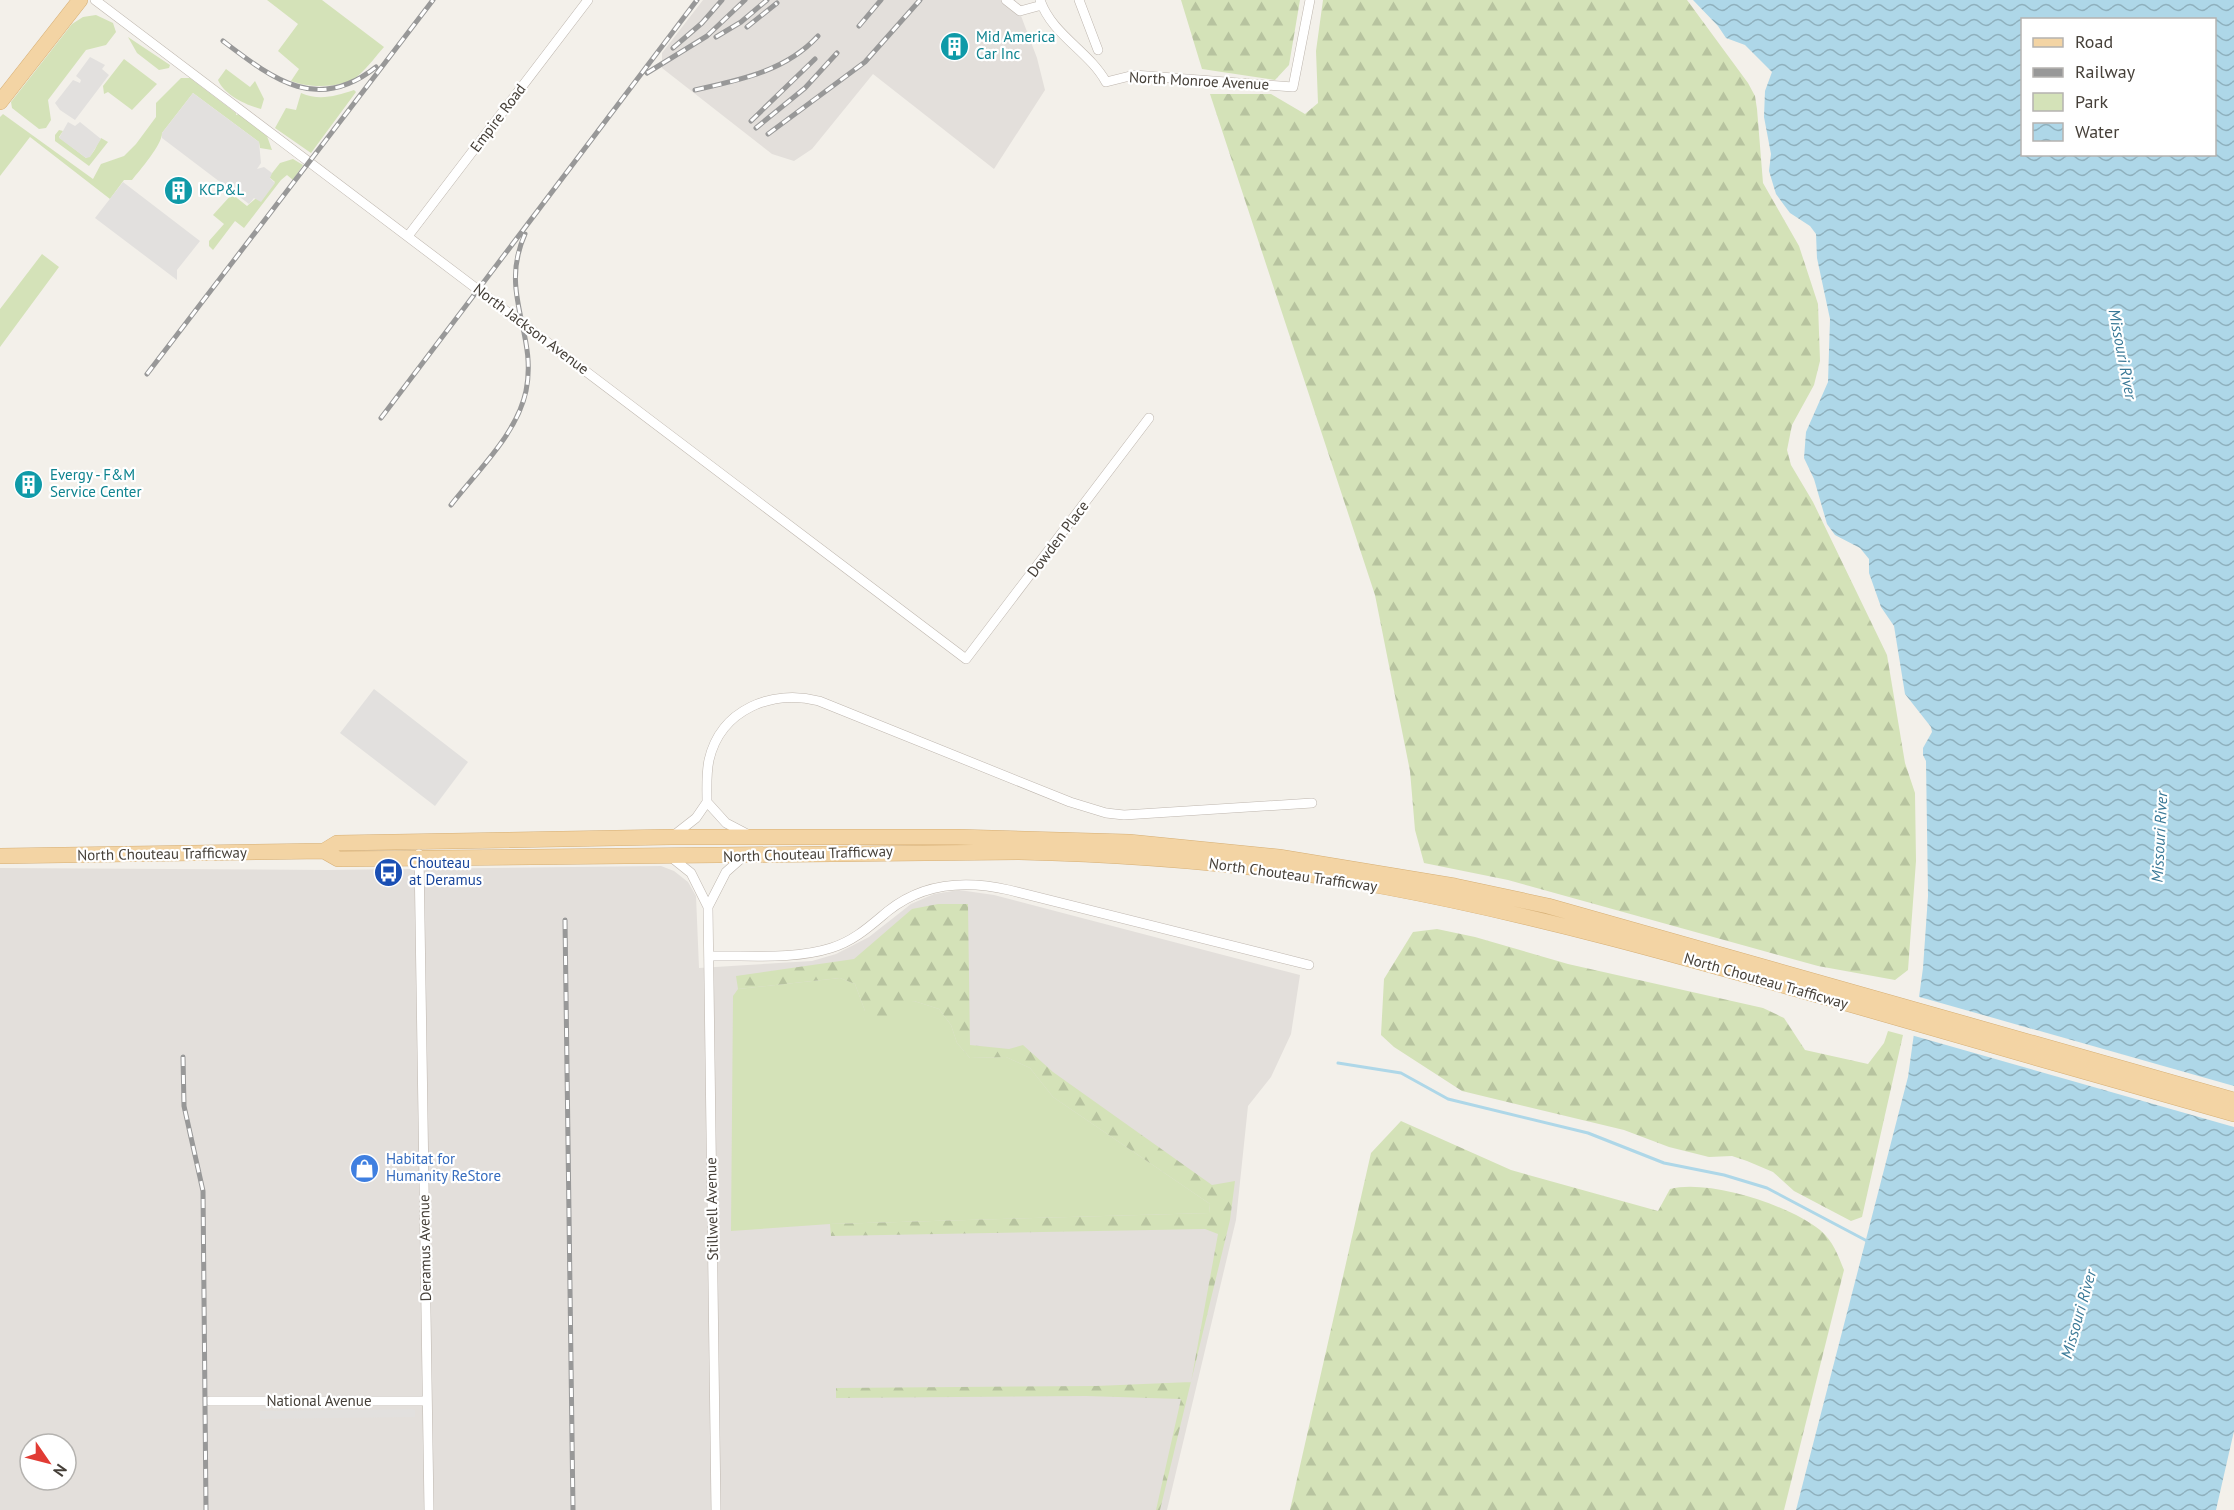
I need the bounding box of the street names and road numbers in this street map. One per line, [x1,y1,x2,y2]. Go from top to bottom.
street label: North Monroe Avenue [1129,67,1270,94]
street label: Empire Road [466,80,530,156]
street label: North Jackson Avenue [470,279,593,378]
street label: Dowden Place [1023,497,1093,581]
street label: North Chouteau Trafficway [723,841,893,866]
street label: North Chouteau Trafficway [77,843,247,864]
street label: North Chouteau Trafficway [1208,853,1379,896]
street label: North Chouteau Trafficway [1682,948,1850,1013]
street label: Stillwell Avenue [701,1157,722,1261]
street label: Deramus Avenue [414,1194,435,1302]
street label: National Avenue [266,1391,372,1410]

